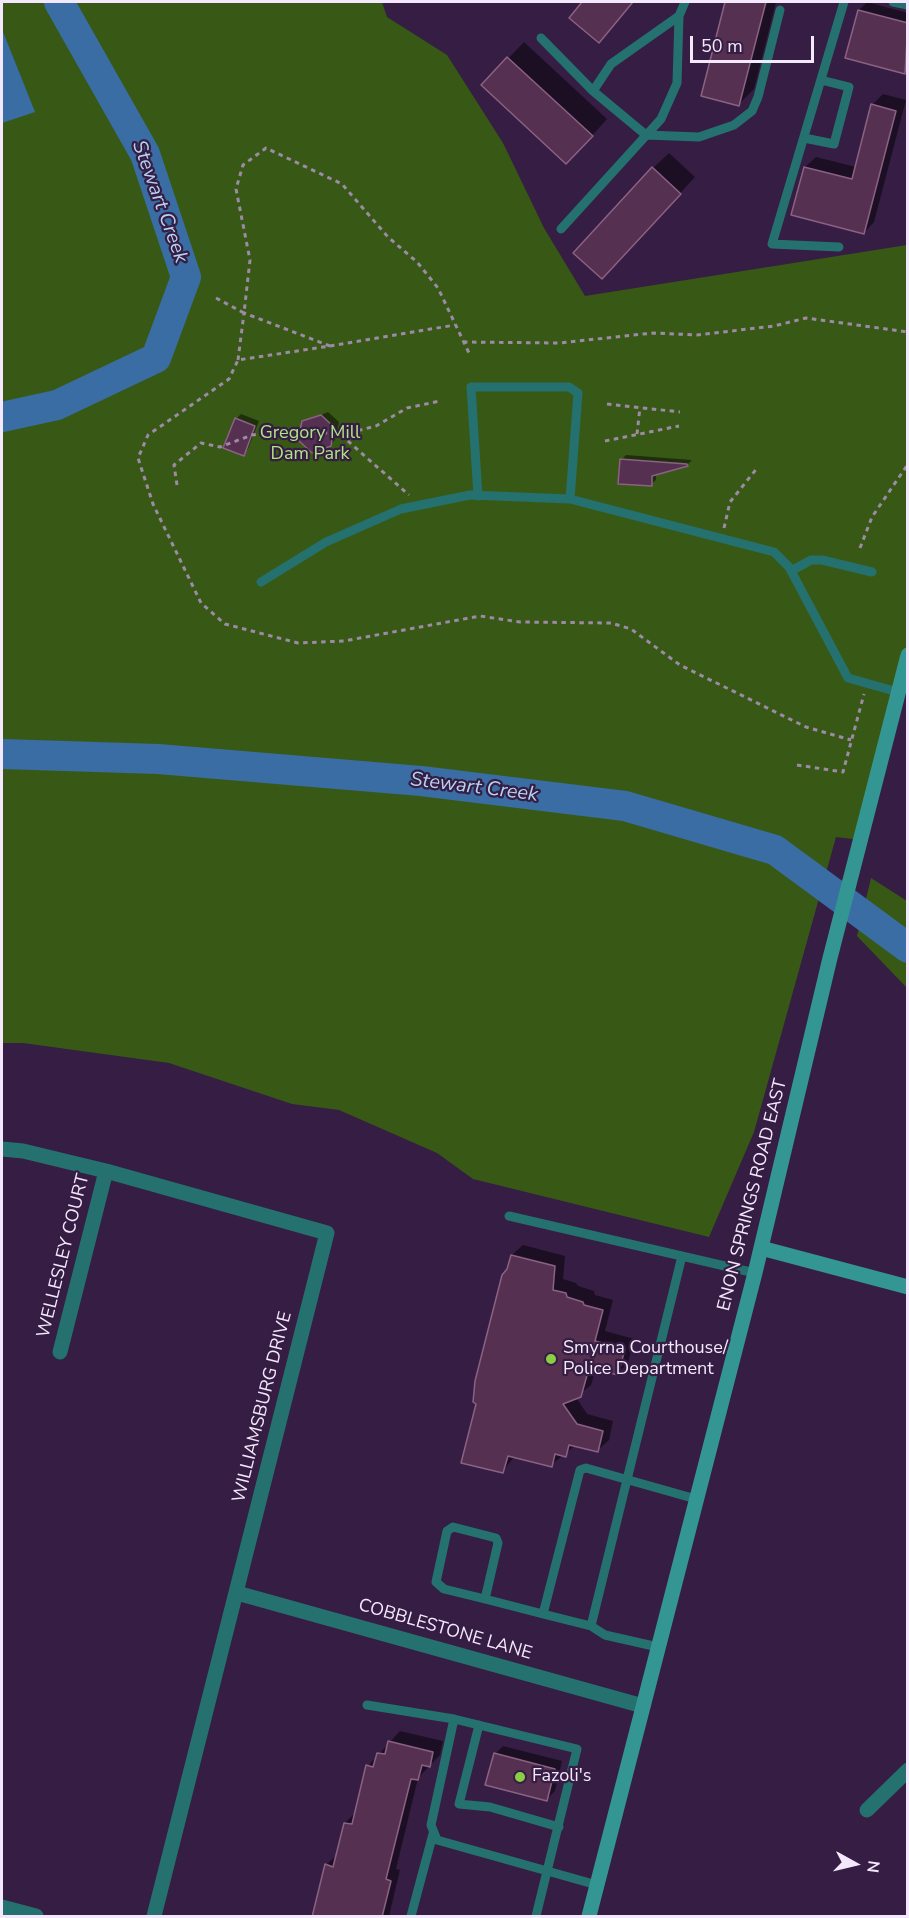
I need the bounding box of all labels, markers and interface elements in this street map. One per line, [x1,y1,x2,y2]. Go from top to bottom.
scale bar [693,24,818,62]
text: 50 m [701,34,743,58]
water label: Stewart Creek [126,138,192,266]
park label: Gregory Mill Dam Park [260,423,360,466]
water label: Stewart Creek [409,768,539,808]
street label: ENON SPRINGS ROAD EAST [714,1077,792,1313]
street label: WELLESLEY COURT [33,1172,95,1340]
street label: WILLIAMSBURG DRIVE [229,1309,297,1505]
place label: Smyrna Courthouse/ Police Department [563,1338,728,1380]
marker: Smyrna Courthouse/ Police Department [544,1352,558,1366]
street label: COBBLESTONE LANE [356,1595,534,1665]
place label: Fazoli's [532,1766,591,1788]
marker: Fazoli's [513,1770,527,1784]
north arrow [825,1834,885,1894]
text: N [861,1859,885,1874]

